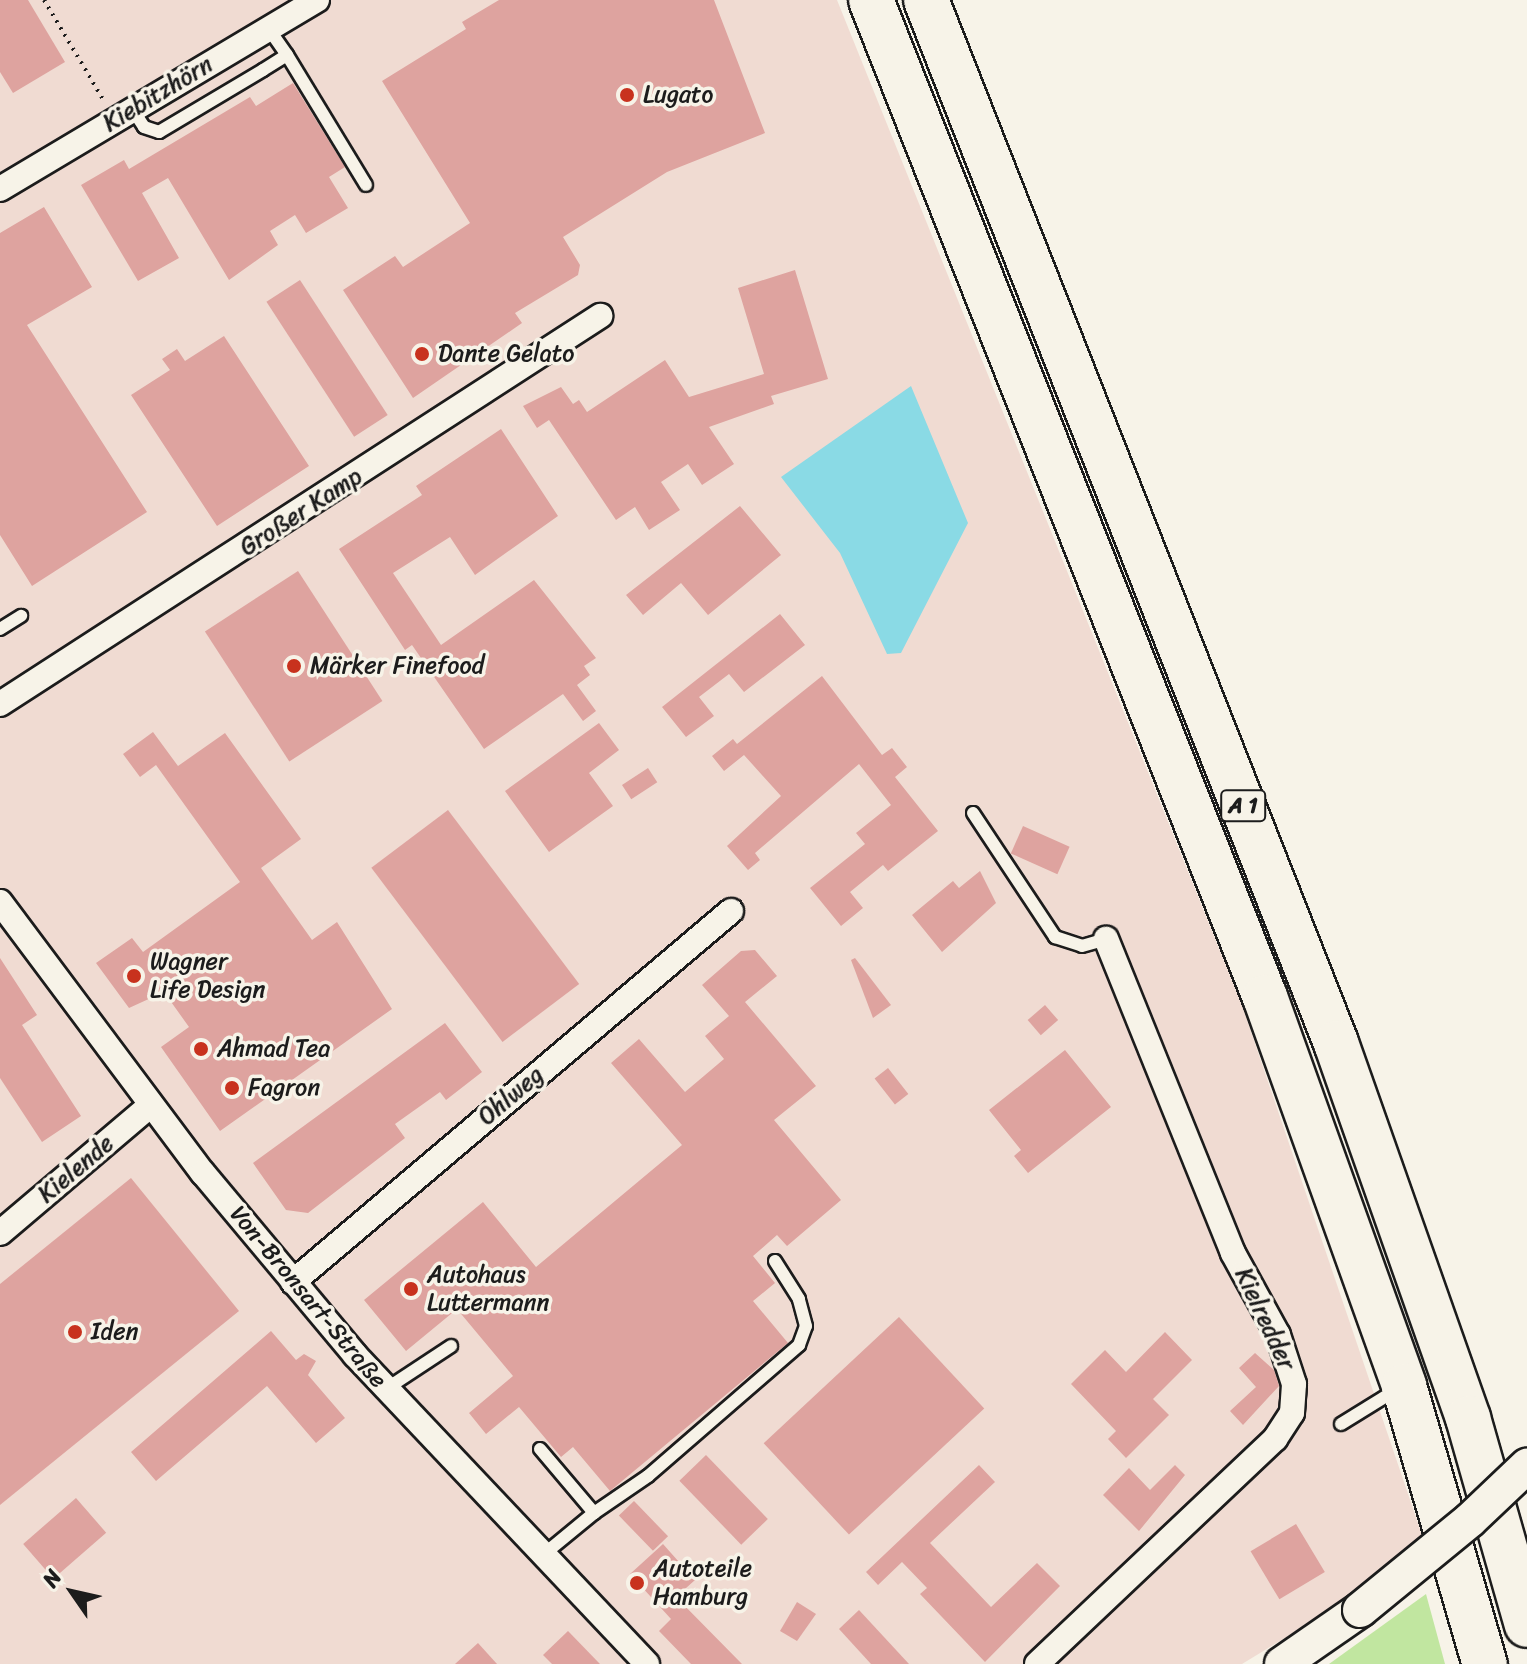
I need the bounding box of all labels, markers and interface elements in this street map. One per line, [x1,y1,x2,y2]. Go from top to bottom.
street label: Kiebitzhörn [98,50,218,138]
place label: Lugato [643,81,713,109]
marker: Lugato [618,86,636,104]
place label: Dante Gelato [438,340,575,368]
marker: Dante Gelato [413,345,431,363]
street label: Großer Kamp [235,462,367,562]
place label: Märker Finefood [310,652,485,680]
marker: Märker Finefood [285,657,303,675]
road number: A 1 [1219,788,1267,824]
place label: Wagner Life Design [150,948,266,1004]
marker: Wagner Life Design [125,967,143,985]
place label: Ahmad Tea [217,1035,330,1063]
marker: Ahmad Tea [192,1040,210,1058]
street label: Ohlweg [473,1061,549,1131]
place label: Fagron [248,1074,320,1102]
marker: Fagron [223,1079,241,1097]
street label: Kielende [32,1129,120,1209]
street label: Von-Bronsart-Straße [223,1200,393,1394]
place label: Autohaus Luttermann [427,1261,549,1317]
street label: Kielredder [1229,1263,1301,1375]
marker: Autohaus Luttermann [402,1280,420,1298]
place label: Iden [91,1318,138,1346]
marker: Iden [66,1323,84,1341]
north arrow [32,1552,112,1632]
place label: Autoteile Hamburg [653,1555,752,1611]
text: N [31,1561,72,1596]
marker: Autoteile Hamburg [628,1574,646,1592]

